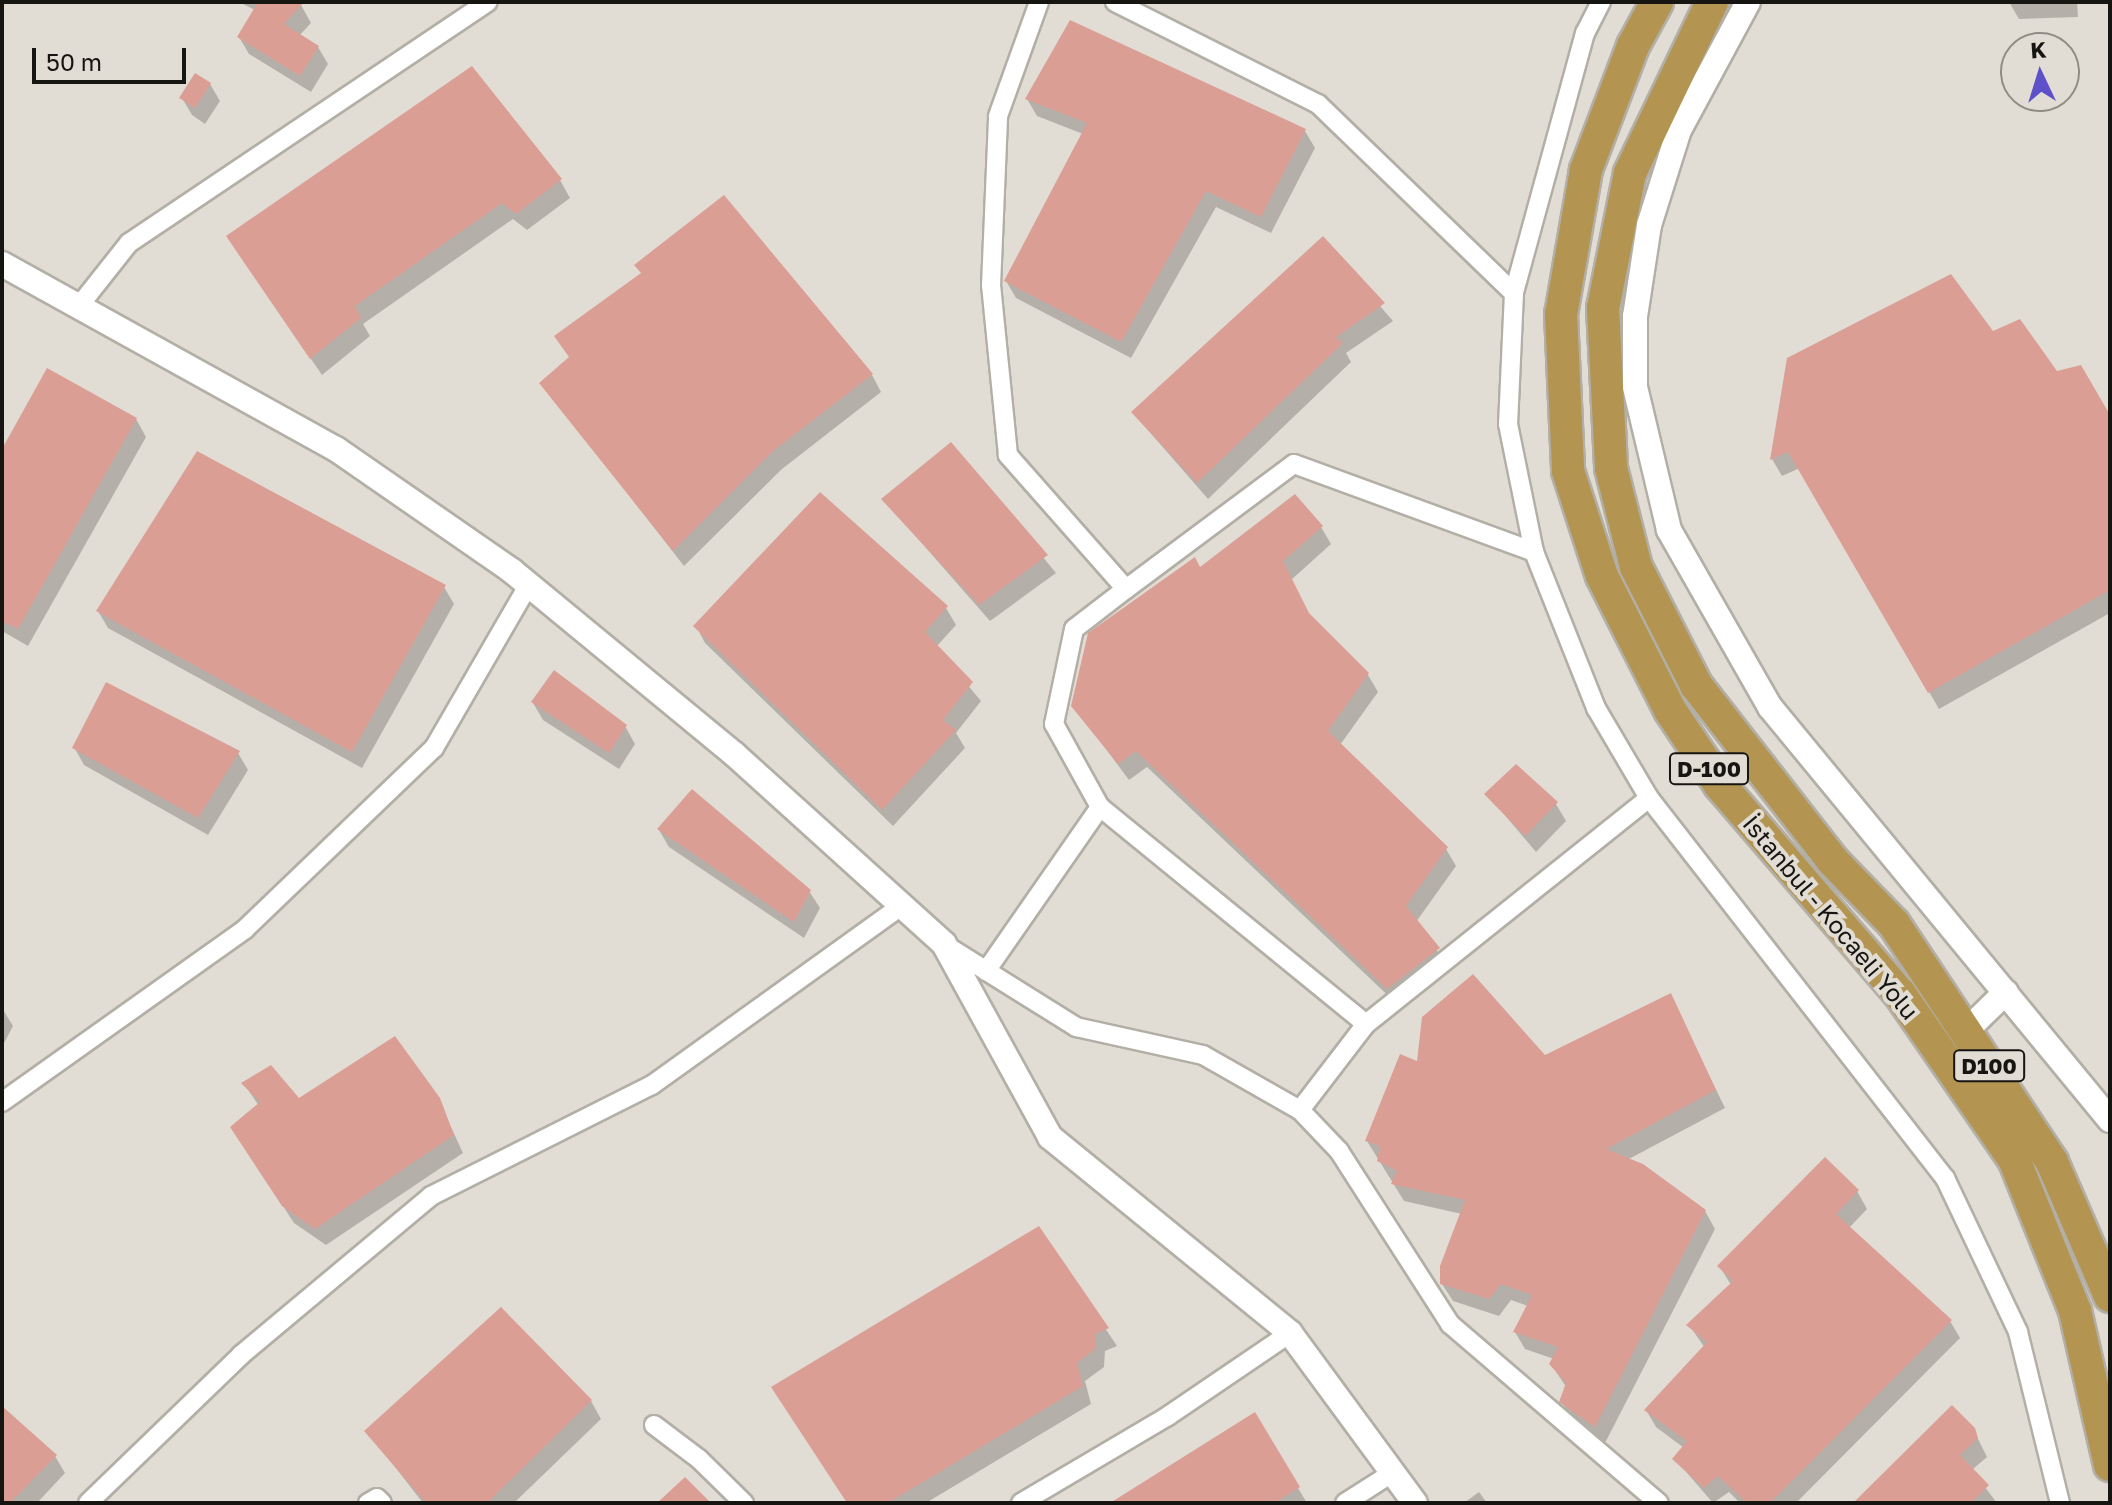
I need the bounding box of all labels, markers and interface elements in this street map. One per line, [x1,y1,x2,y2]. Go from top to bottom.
scale bar [36,32,190,82]
north arrow [2000,32,2080,112]
text: K [2030,36,2047,64]
text: 50 m [46,47,102,76]
road number: D-100 [1667,751,1751,787]
street label: İstanbul - Kocaeli Yolu [1737,809,1925,1025]
road number: D100 [1953,1048,2025,1084]

